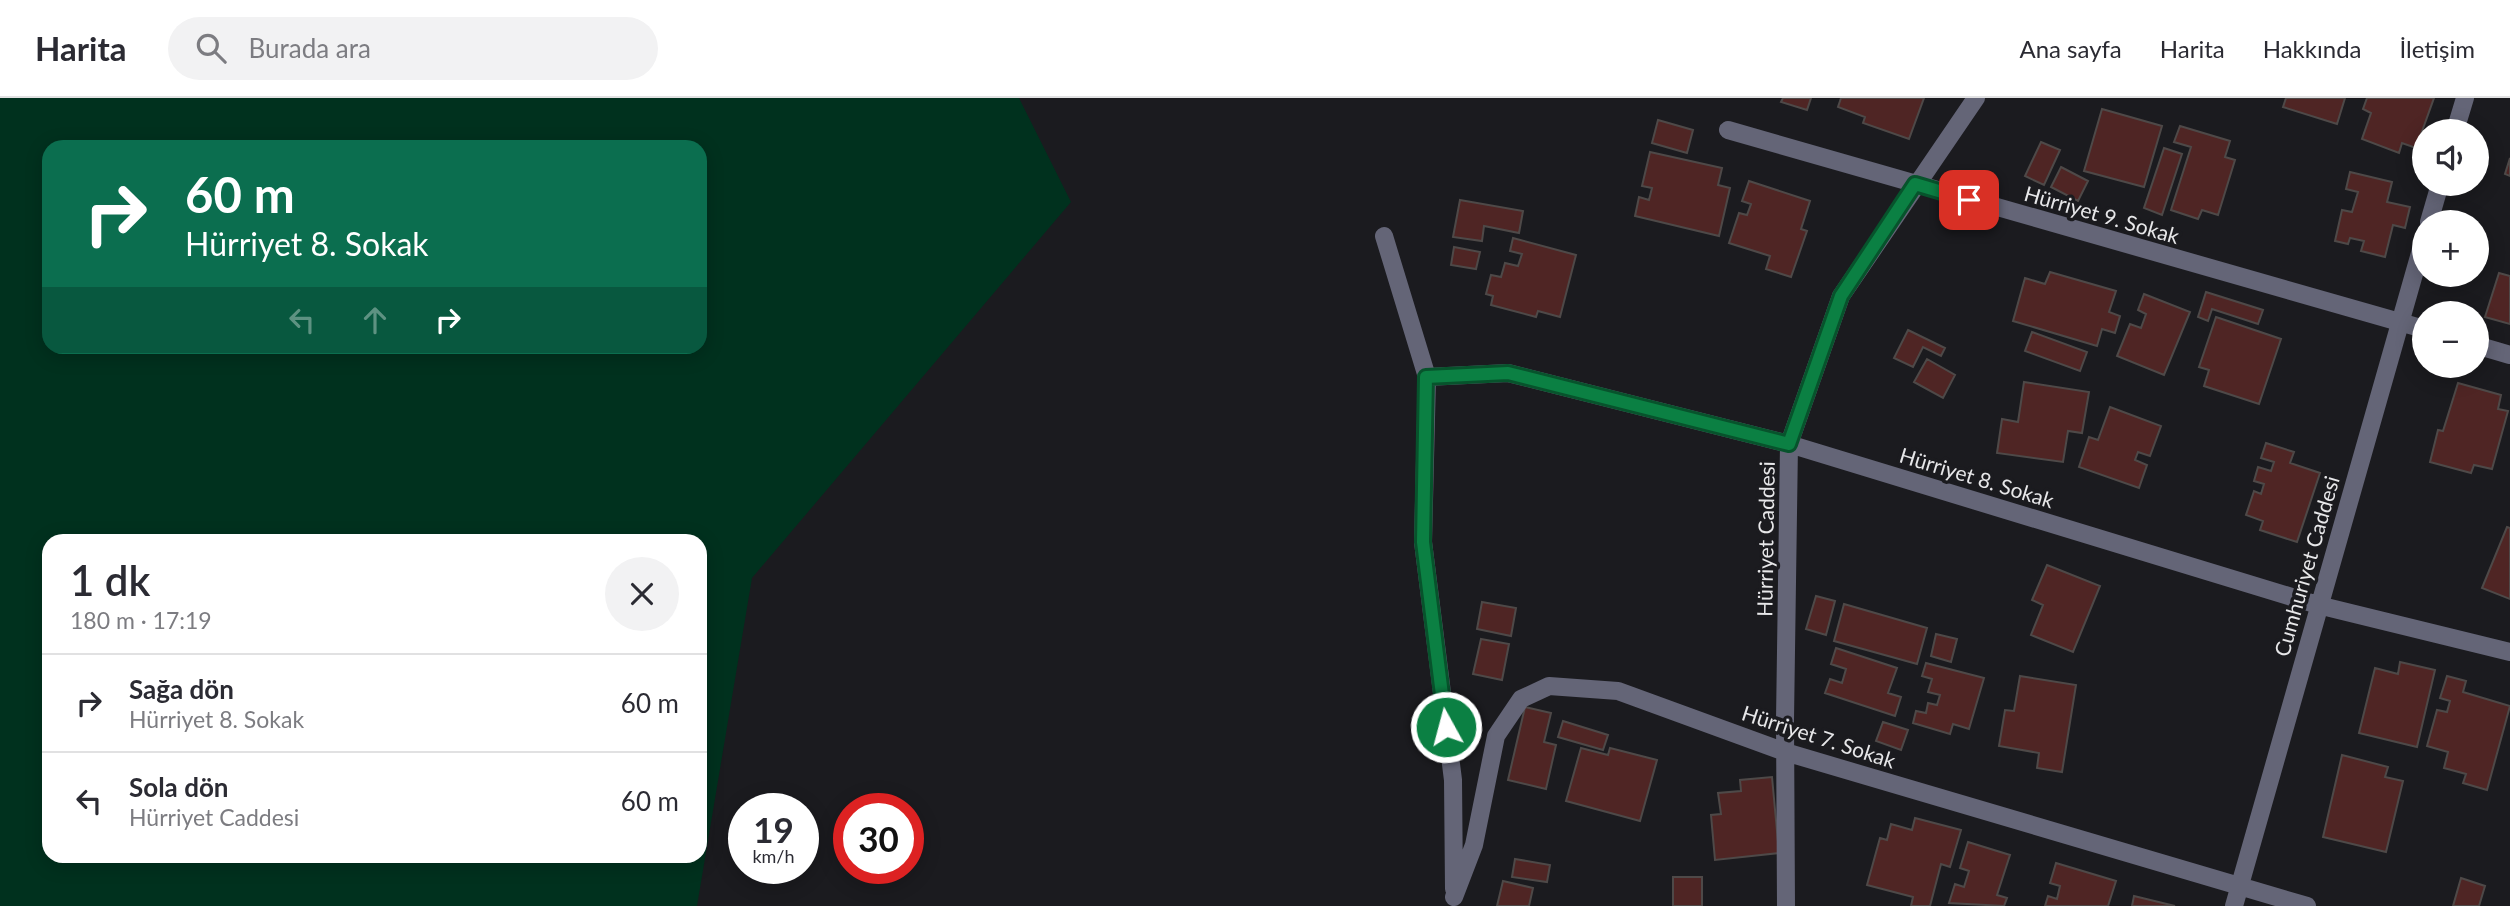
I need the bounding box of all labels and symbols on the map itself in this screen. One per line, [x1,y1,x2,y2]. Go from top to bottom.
pin [1939,170,1999,230]
street label: Hürriyet 9. Sokak [2022,180,2183,248]
street label: Hürriyet 8. Sokak [1897,442,2057,512]
street label: Hürriyet Caddesi [1751,461,1779,617]
street label: Cumhuriyet Caddesi [2268,473,2344,659]
position arrow [1409,690,1483,764]
street label: Hürriyet 7. Sokak [1739,699,1899,773]
speed limit sign: 30 [833,793,924,884]

